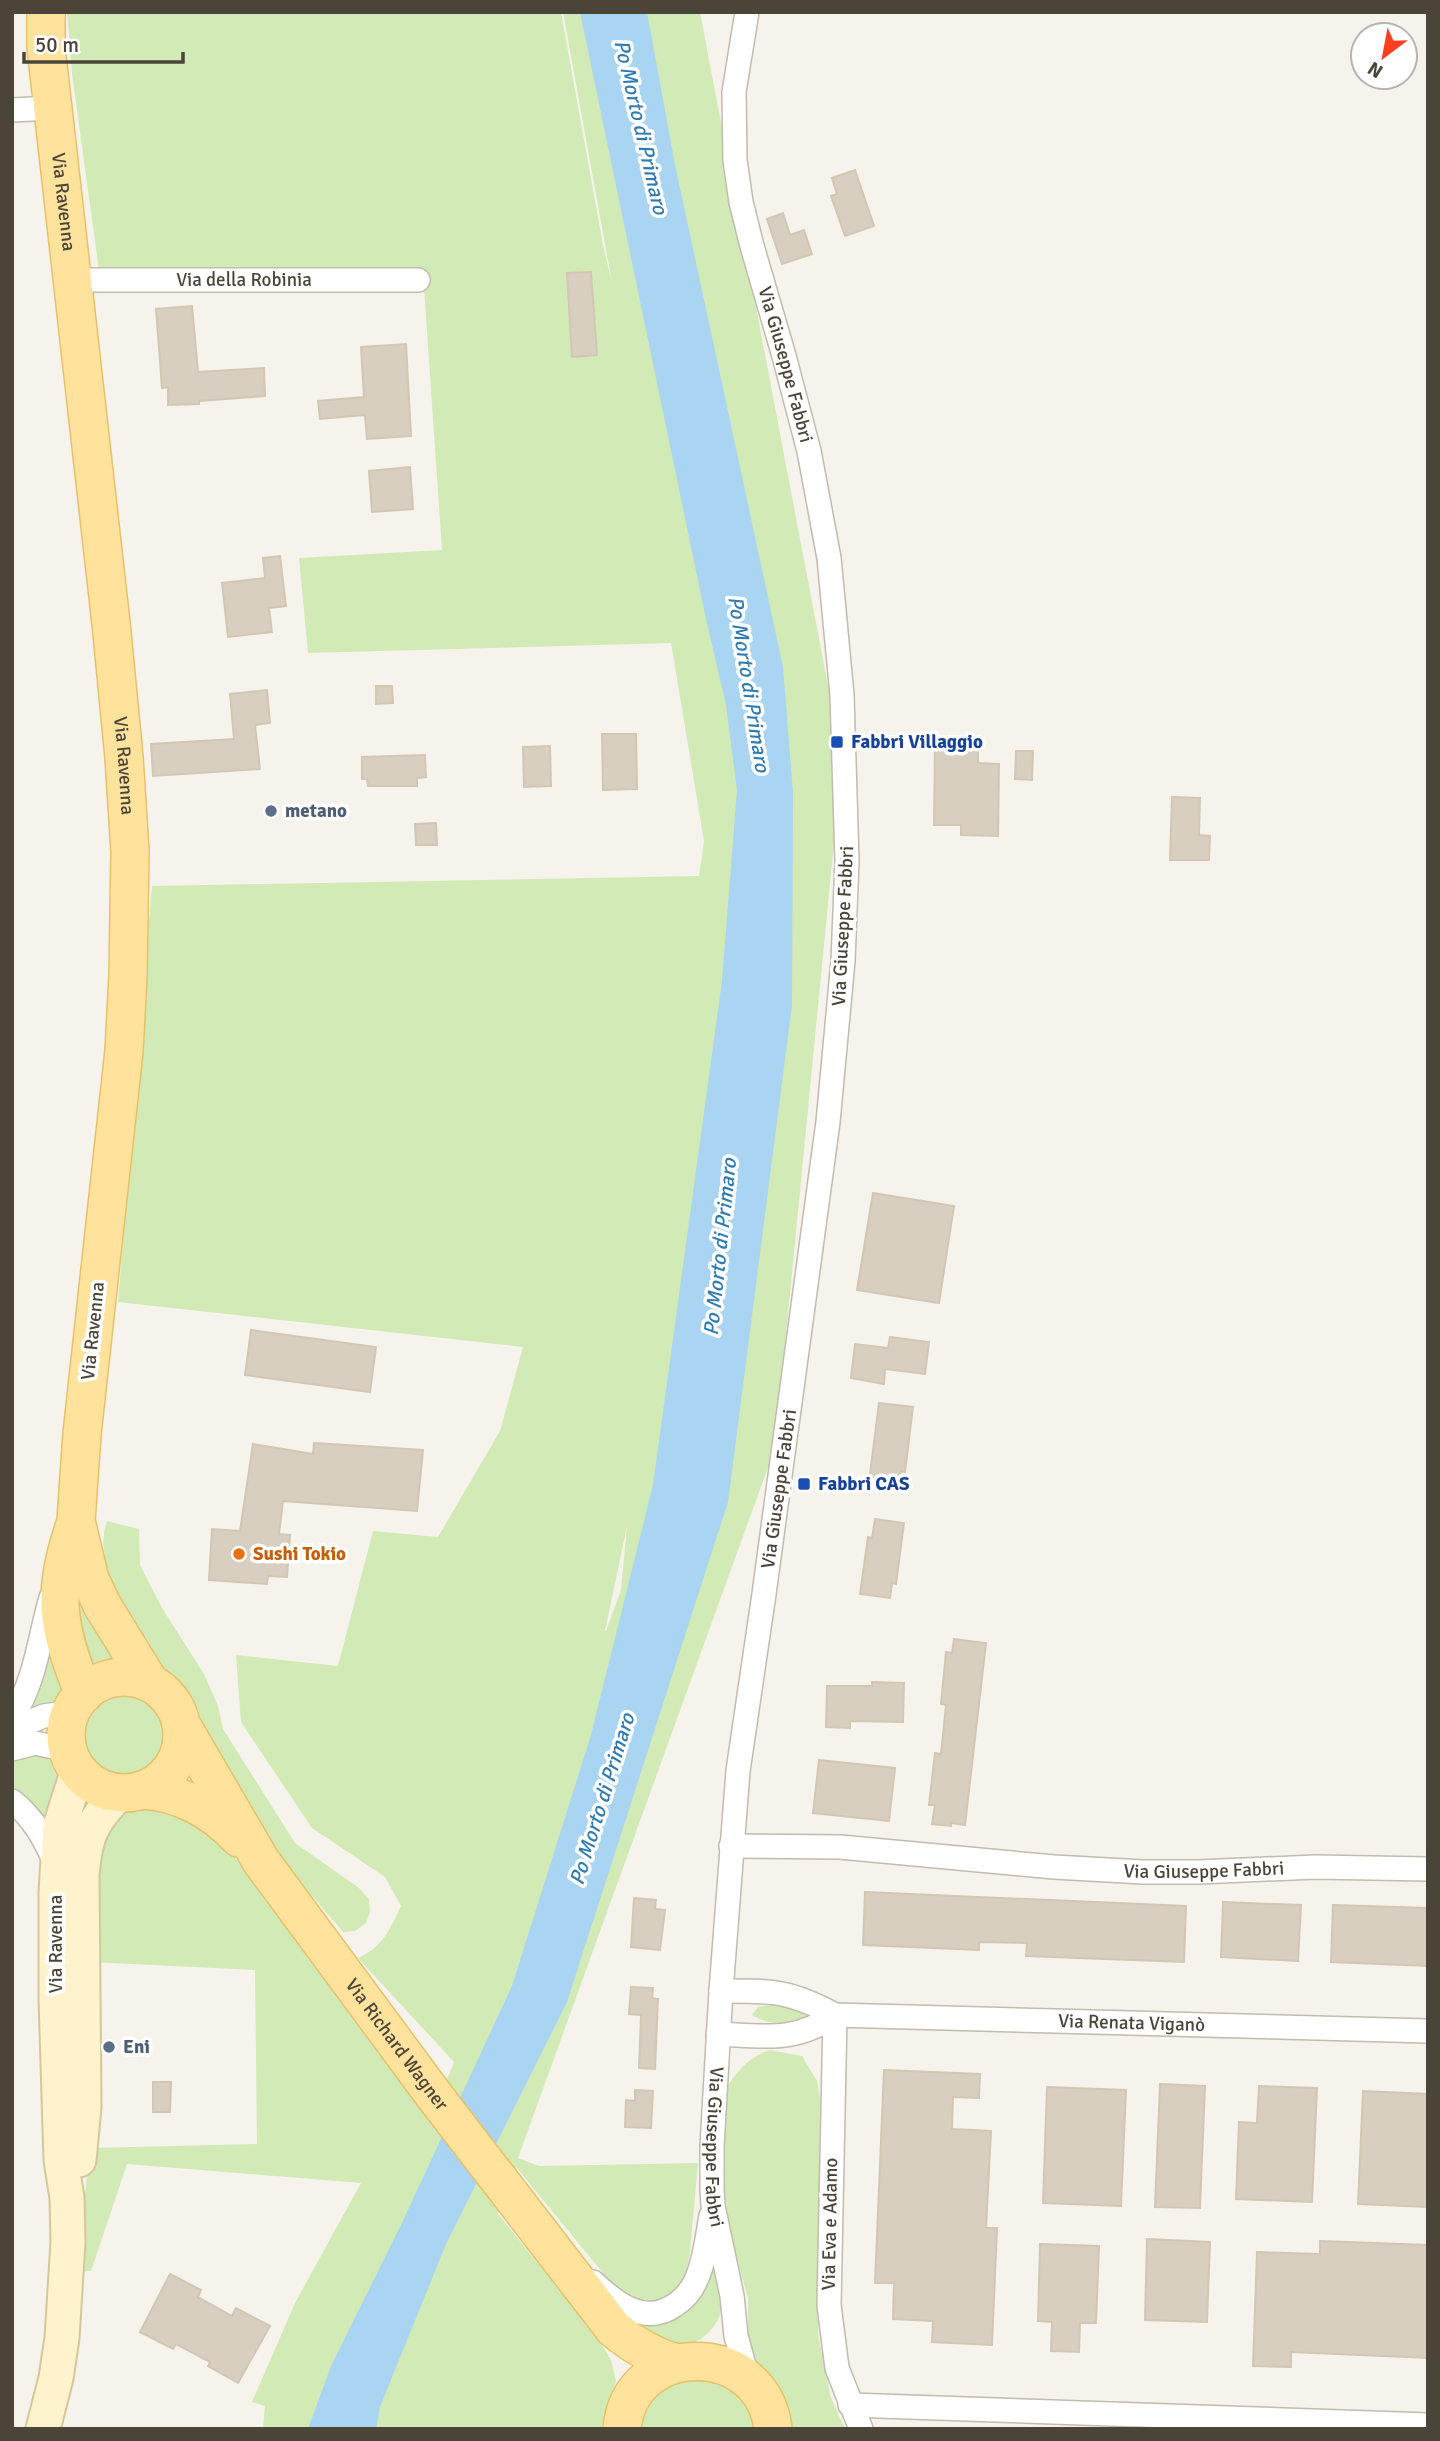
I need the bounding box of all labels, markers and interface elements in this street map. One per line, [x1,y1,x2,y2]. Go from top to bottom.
scale bar [24,21,184,65]
north arrow [1349,21,1419,91]
text: 50 m [35,32,79,58]
water label: Po Morto di Primaro [608,37,674,218]
text: N [1364,56,1387,83]
street label: Via Ravenna [46,152,81,252]
street label: Via della Robinia [176,268,312,292]
street label: Via Giuseppe Fabbri [752,284,818,445]
water label: Po Morto di Primaro [722,594,776,775]
street label: Via Ravenna [108,715,140,816]
place label: Fabbri Villaggio [851,730,983,754]
marker: Fabbri Villaggio [829,734,845,750]
place label: metano [285,799,347,823]
marker: metano [263,803,279,819]
street label: Via Giuseppe Fabbri [827,845,859,1007]
water label: Po Morto di Primaro [698,1156,742,1337]
street label: Via Ravenna [76,1281,110,1381]
street label: Via Giuseppe Fabbri [756,1408,802,1570]
place label: Fabbri CAS [818,1472,910,1496]
marker: Fabbri CAS [796,1476,812,1492]
place label: Sushi Tokio [253,1542,346,1566]
marker: Sushi Tokio [231,1546,247,1562]
water label: Po Morto di Primaro [564,1709,641,1888]
street label: Via Giuseppe Fabbri [1123,1856,1285,1884]
street label: Via Ravenna [44,1895,68,1993]
street label: Via Richard Wagner [340,1974,453,2116]
street label: Via Renata Viganò [1058,2009,1205,2037]
place label: Eni [123,2035,150,2059]
marker: Eni [101,2039,117,2055]
street label: Via Giuseppe Fabbri [700,2066,729,2229]
street label: Via Eva e Adamo [817,2157,843,2291]

